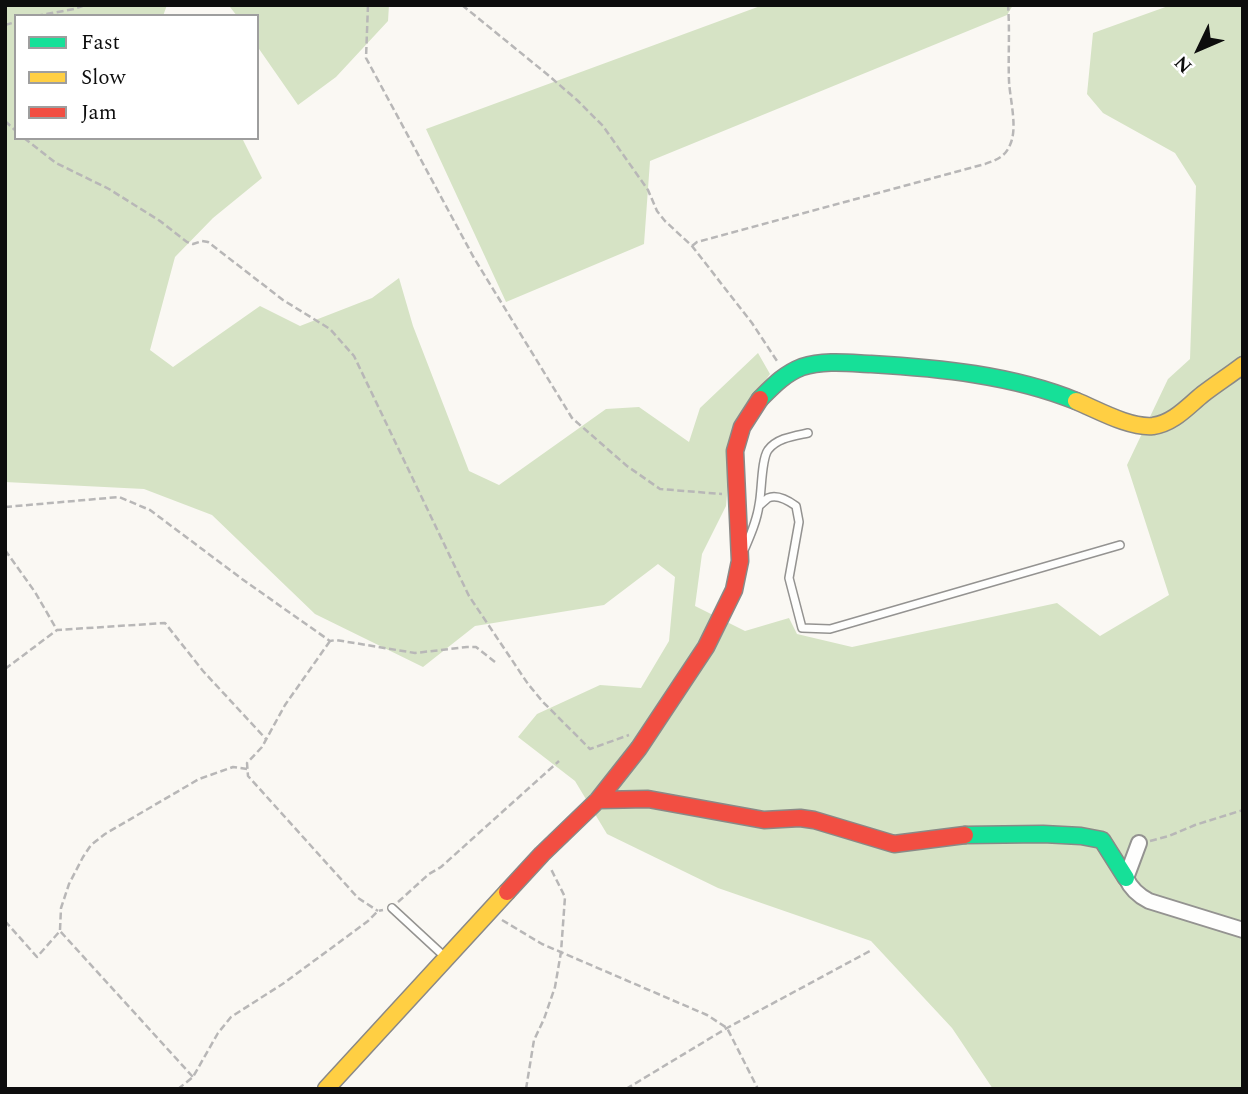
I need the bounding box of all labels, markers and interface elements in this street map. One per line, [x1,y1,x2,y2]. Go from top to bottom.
legend [14,14,259,140]
north arrow [1164,14,1234,84]
text: Fast [81,27,120,59]
text: N [1168,48,1199,80]
text: Slow [81,62,125,94]
text: Jam [81,97,117,129]

